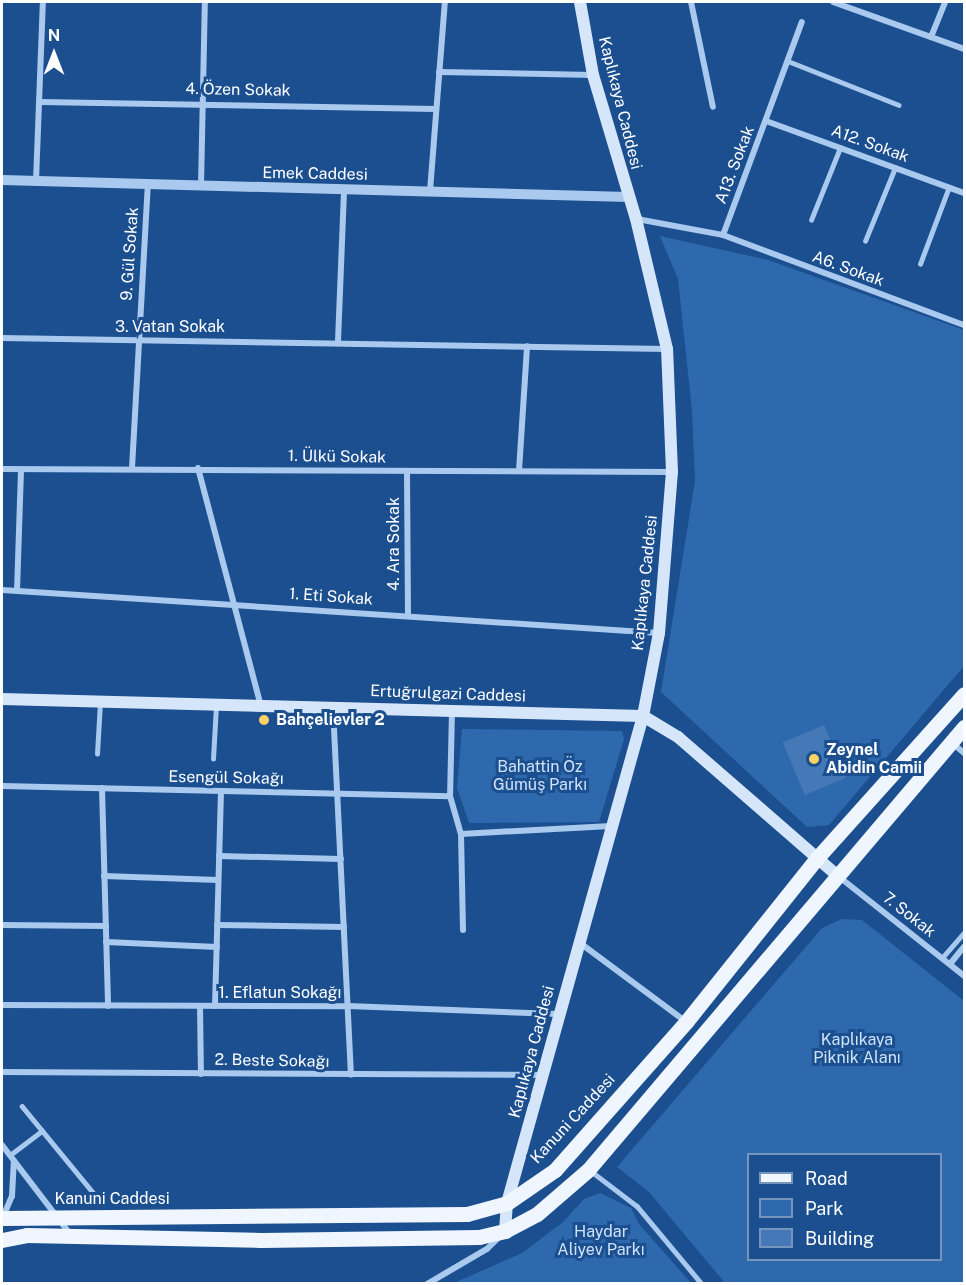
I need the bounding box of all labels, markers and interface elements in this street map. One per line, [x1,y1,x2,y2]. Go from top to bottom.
north arrow [24,24,84,84]
text: N [48,26,60,45]
street label: Kaplıkaya Caddesi [594,35,646,171]
street label: 4. Özen Sokak [185,79,291,101]
street label: A12. Sokak [829,121,911,167]
street label: A13. Sokak [711,123,759,207]
street label: Emek Caddesi [262,163,368,185]
street label: 9. Gül Sokak [117,207,143,301]
street label: A6. Sokak [809,247,887,291]
street label: 3. Vatan Sokak [115,317,225,337]
street label: 1. Ülkü Sokak [288,447,386,467]
street label: 4. Ara Sokak [384,497,404,591]
street label: Kaplıkaya Caddesi [628,514,662,652]
street label: 1. Eti Sokak [288,584,374,610]
street label: Ertuğrulgazi Caddesi [370,682,526,706]
place label: Bahçelievler 2 [276,710,385,730]
marker: Bahçelievler 2 [257,713,271,727]
place label: Zeynel Abidin Camii [826,740,922,778]
marker: Zeynel Abidin Camii [807,752,821,766]
park label: Bahattin Öz Gümüş Parkı [493,757,587,795]
street label: Esengül Sokağı [168,767,284,789]
street label: 7. Sokak [879,888,939,942]
street label: 1. Eflatun Sokağı [219,983,341,1003]
street label: Kaplıkaya Caddesi [505,984,559,1120]
park label: Kaplıkaya Piknik Alanı [813,1030,901,1068]
street label: 2. Beste Sokağı [214,1050,330,1072]
street label: Kanuni Caddesi [527,1070,619,1168]
legend [747,1153,942,1261]
text: Road [805,1168,848,1189]
street label: Kanuni Caddesi [54,1189,170,1209]
text: Park [805,1198,843,1219]
park label: Haydar Aliyev Parkı [557,1222,645,1260]
text: Building [805,1228,874,1249]

